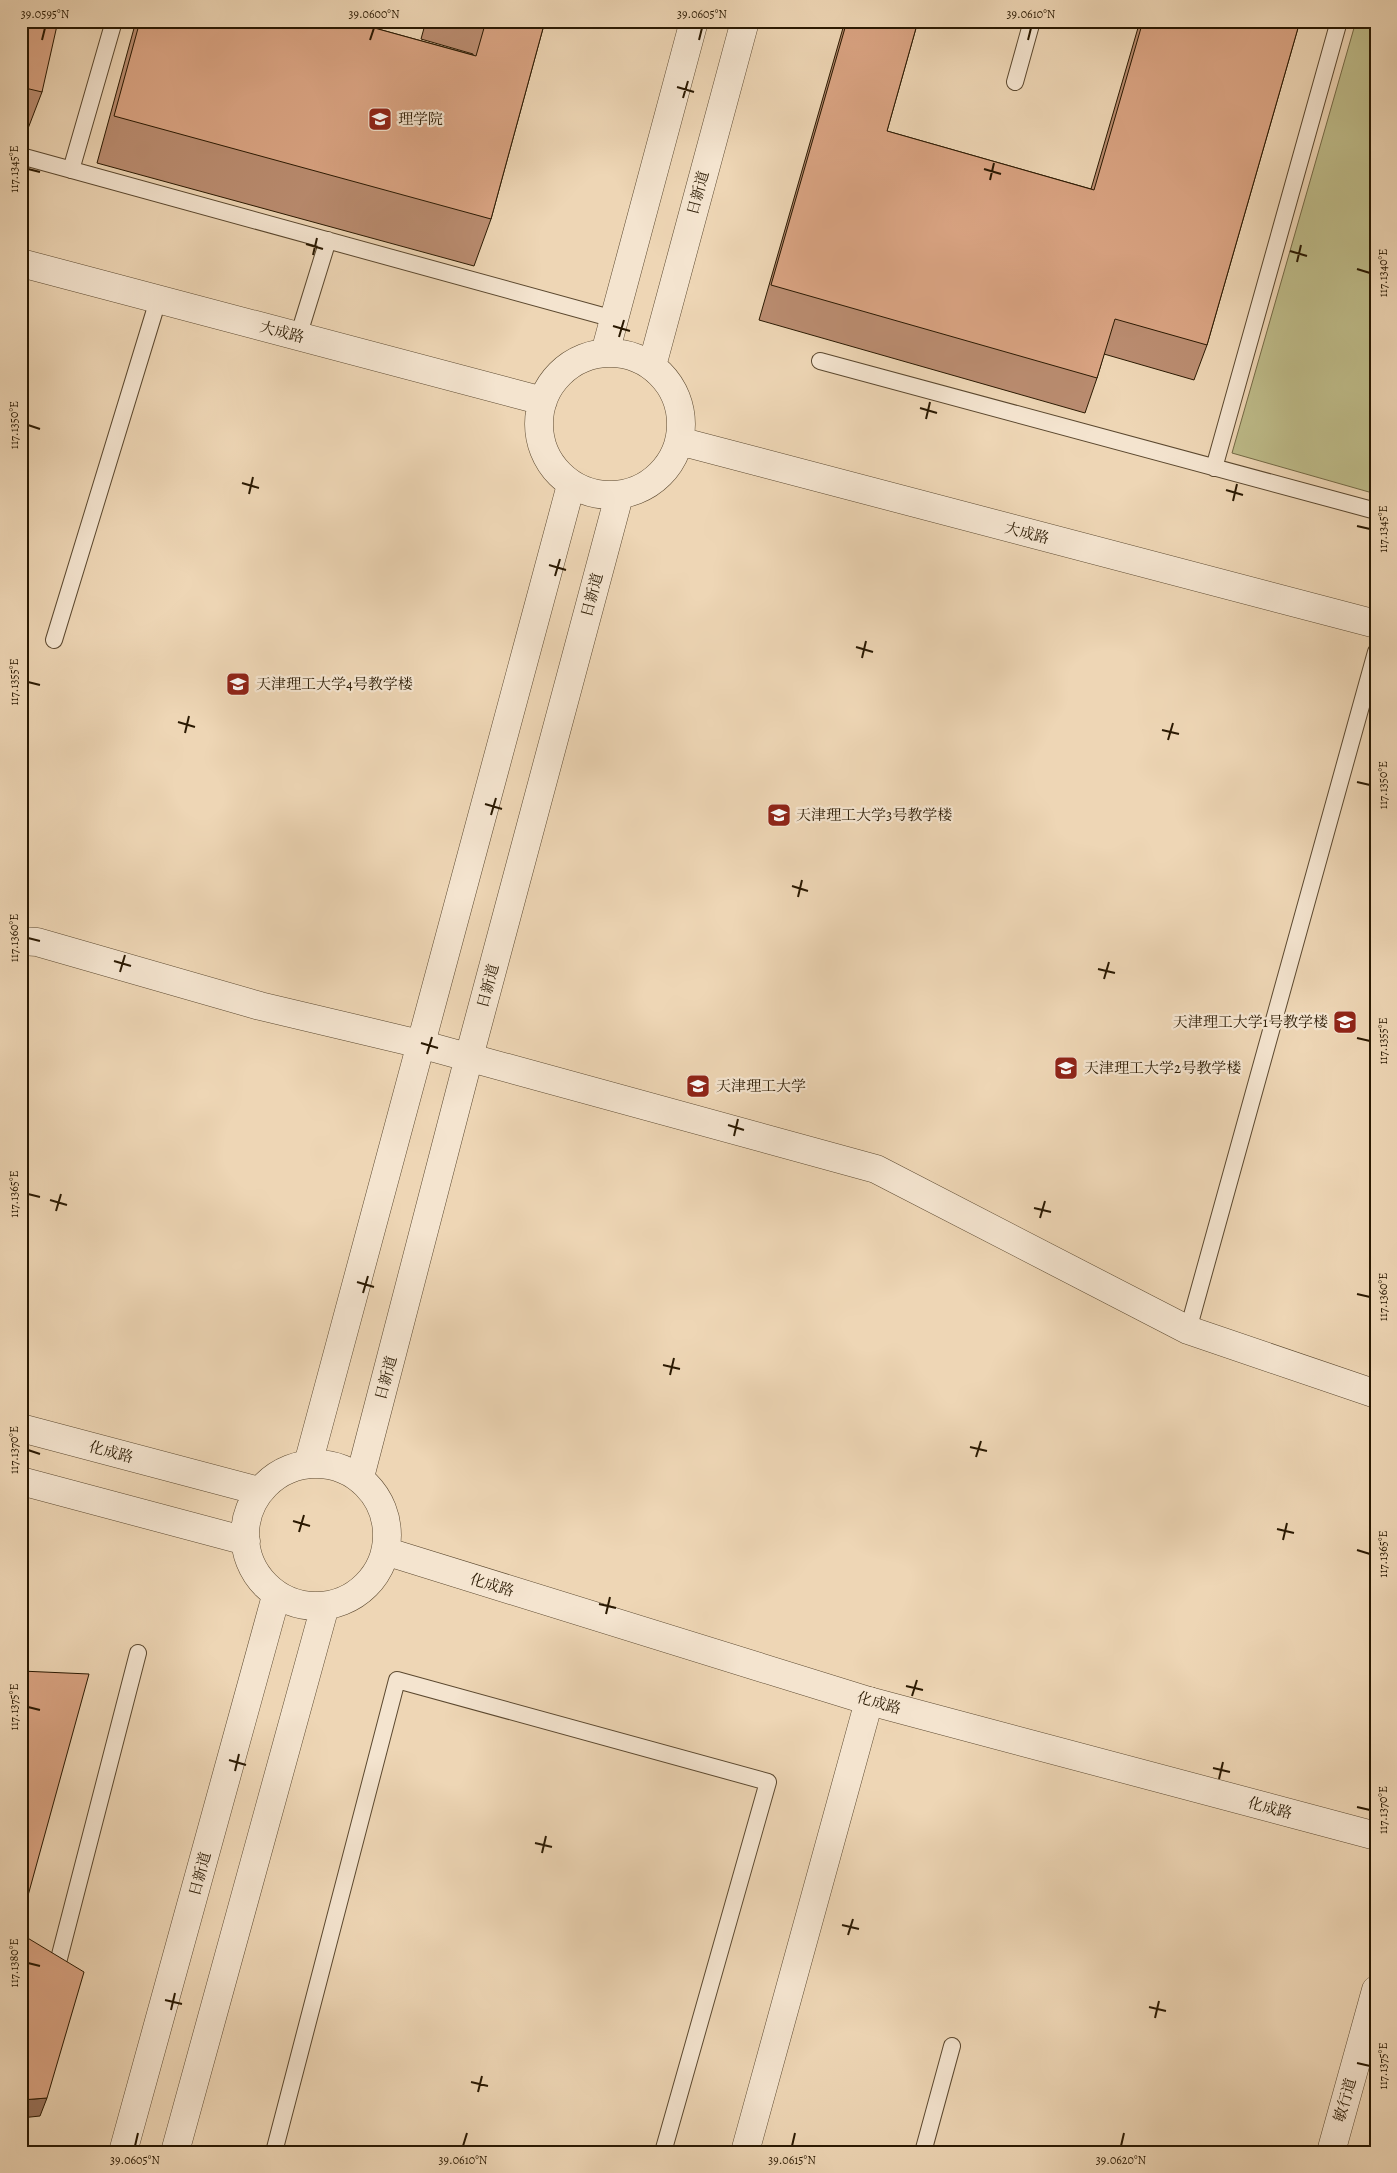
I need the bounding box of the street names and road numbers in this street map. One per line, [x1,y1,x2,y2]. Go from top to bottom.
street label: 日新道 [683,169,713,217]
street label: 大成路 [258,317,306,347]
street label: 大成路 [1003,518,1051,548]
street label: 日新道 [577,571,607,619]
street label: 日新道 [473,962,503,1010]
street label: 日新道 [371,1354,401,1402]
street label: 化成路 [87,1437,135,1467]
street label: 化成路 [468,1569,516,1601]
street label: 化成路 [855,1687,903,1719]
street label: 化成路 [1246,1793,1294,1823]
street label: 日新道 [185,1850,215,1898]
street label: 敏行道 [1329,2076,1361,2124]

